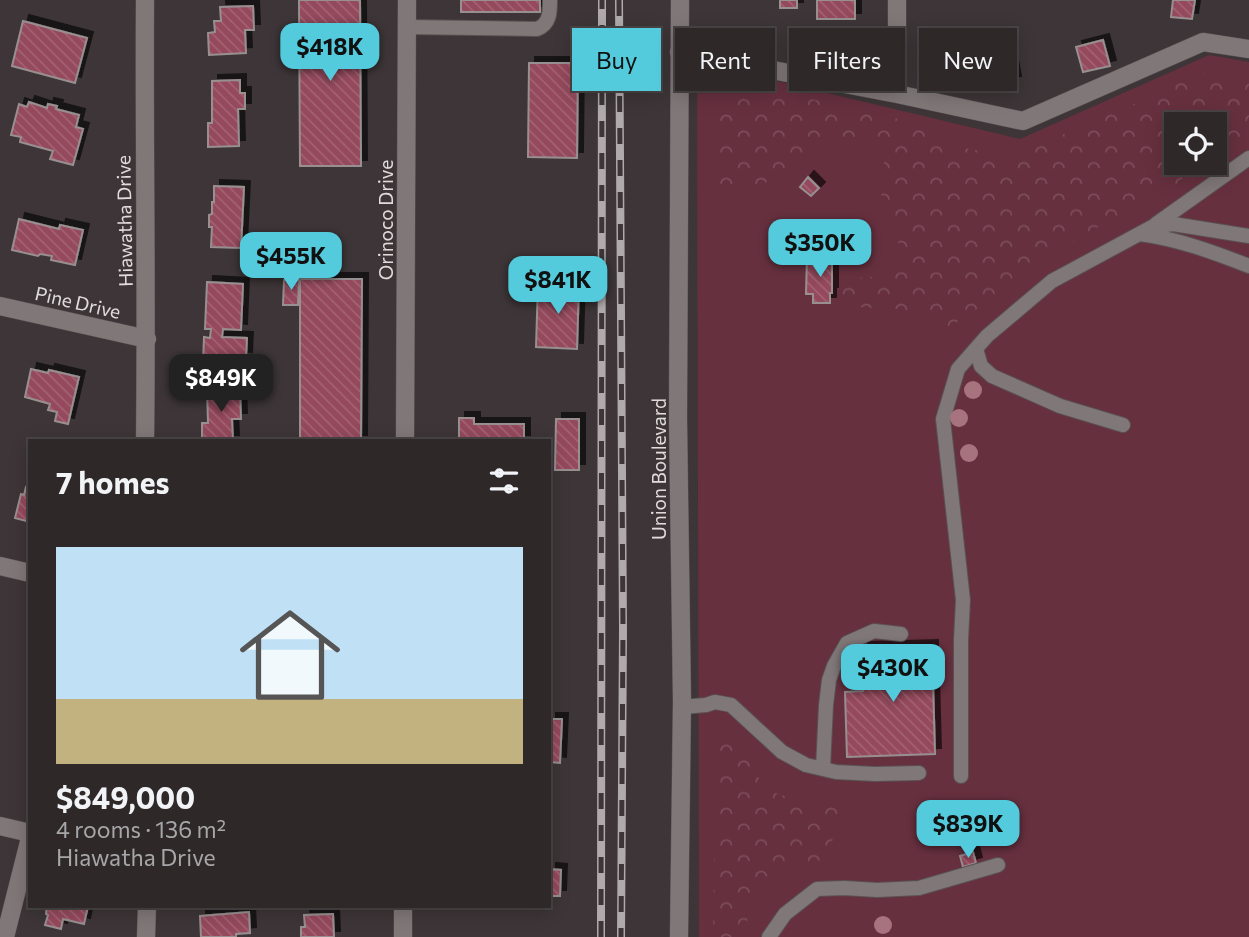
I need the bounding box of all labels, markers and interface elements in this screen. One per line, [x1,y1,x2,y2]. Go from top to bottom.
pin: $418K [281,24,379,83]
chip: Buy [572,28,661,91]
chip: Rent [675,28,775,91]
chip: Filters [789,28,905,91]
chip: New [919,28,1017,91]
text: $418K [296,32,364,60]
map controls [1164,112,1227,175]
button: locate [1164,112,1227,175]
street label: Hiawatha Drive [111,155,137,287]
street label: Orinoco Drive [374,160,397,280]
pin: $350K [771,219,869,279]
text: $350K [784,228,856,256]
pin: $455K [242,232,340,292]
text: $455K [256,241,326,269]
pin: $841K [509,256,607,316]
text: $841K [524,265,592,293]
street label: Pine Drive [33,281,123,323]
pin: $849K [172,354,270,414]
text: $849K [185,363,257,391]
street label: Union Boulevard [647,398,670,540]
icon: filters [485,462,523,500]
text: 7 homes [56,463,169,500]
icon: home [227,592,353,718]
pin: $430K [844,644,942,704]
text: $430K [857,653,929,681]
text: $849,000 [56,778,195,815]
pin: $839K [919,800,1017,860]
text: $839K [933,809,1003,837]
text: 4 rooms · 136 m² [56,815,226,843]
text: Hiawatha Drive [56,843,216,871]

